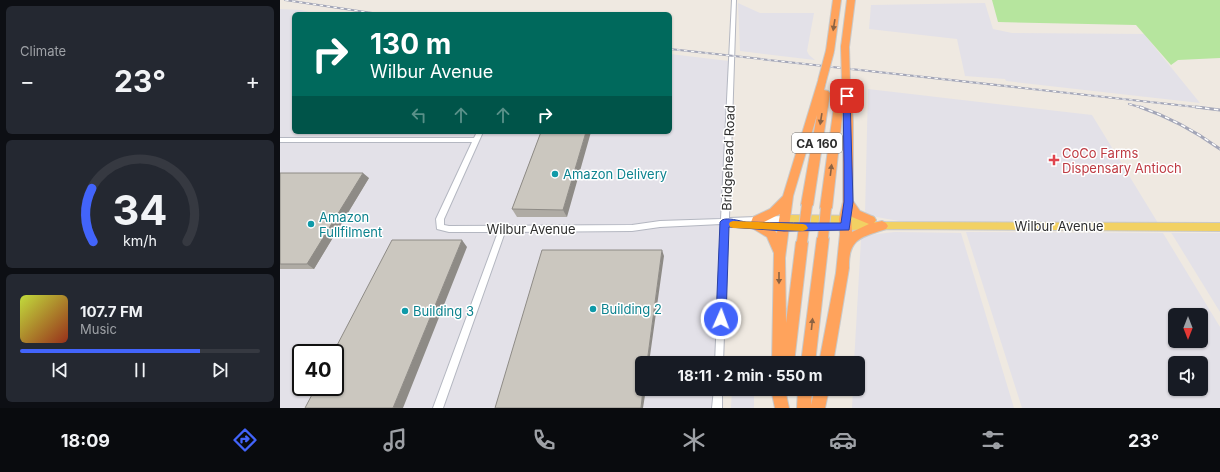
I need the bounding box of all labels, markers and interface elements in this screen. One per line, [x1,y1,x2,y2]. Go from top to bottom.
one-way arrow [831,19,837,32]
text: 130 m [370,27,451,61]
icon: right [304,28,356,80]
text: Climate [20,43,66,59]
text: Wilbur Avenue [370,61,493,82]
text: 23° [114,63,166,99]
text: − [20,68,35,94]
text: + [245,68,260,94]
pin [830,79,864,113]
icon: arrive [836,85,858,107]
icon: left [408,104,430,126]
icon: ahead [450,104,472,126]
icon: ahead [492,104,514,126]
icon: right [534,104,556,126]
street label: Bridgehead Road [718,105,738,211]
one-way arrow [818,113,824,125]
road number: CA 160 [792,133,842,153]
place label: CoCo Farms Dispensary Antioch [1062,145,1182,176]
marker: CoCo Farms Dispensary Antioch [1049,155,1059,165]
one-way arrow [827,164,834,176]
place label: Amazon Delivery [563,166,667,182]
marker: Amazon Delivery [550,169,560,179]
text: 34 [113,185,167,235]
place label: Amazon Fullfilment [319,209,382,240]
street label: Wilbur Avenue [1015,218,1103,234]
marker: Amazon Fullfilment [306,219,316,229]
street label: Wilbur Avenue [487,221,575,237]
text: km/h [123,232,157,249]
one-way arrow [776,272,782,285]
position arrow [700,298,742,340]
place label: Building 2 [601,301,662,317]
text: 107.7 FM [80,302,143,321]
place label: Building 3 [413,303,474,319]
marker: Building 2 [588,304,598,314]
marker: Building 3 [400,306,410,316]
north arrow [1168,308,1208,348]
map controls [1168,308,1208,396]
one-way arrow [809,318,815,330]
text: Music [80,321,117,337]
speed limit sign: 40 [292,344,344,396]
button: sound [1168,356,1208,396]
icon: previous [49,359,71,381]
icon: pause [129,359,151,381]
icon: next [209,359,231,381]
text: 18:11 · 2 min · 550 m [677,366,823,385]
icon: directions [231,426,259,454]
icon: music [381,426,409,454]
icon: phone [530,426,558,454]
icon: climate [680,426,708,454]
icon: car [829,426,857,454]
icon: filters [979,426,1007,454]
text: 18:09 [61,430,110,451]
text: 23° [1128,430,1159,451]

